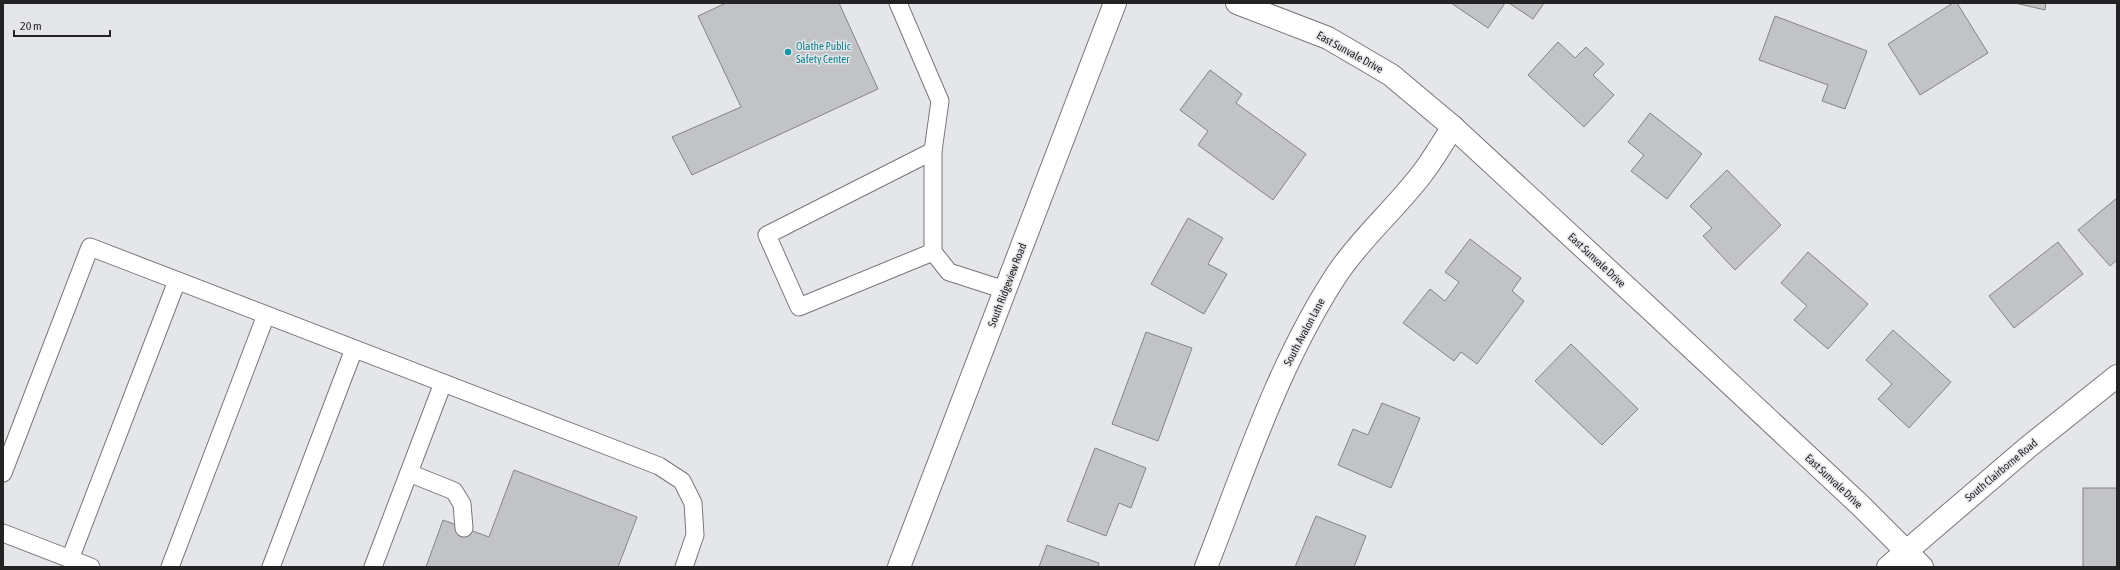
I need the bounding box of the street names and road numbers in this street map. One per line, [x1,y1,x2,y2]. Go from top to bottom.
street label: East Sunvale Drive [1315,29,1385,75]
street label: East Sunvale Drive [1566,230,1628,290]
street label: South Ridgeview Road [985,241,1029,329]
street label: South Avalon Lane [1281,296,1327,368]
street label: South Clairborne Road [1963,436,2039,504]
street label: East Sunvale Drive [1803,451,1865,511]

